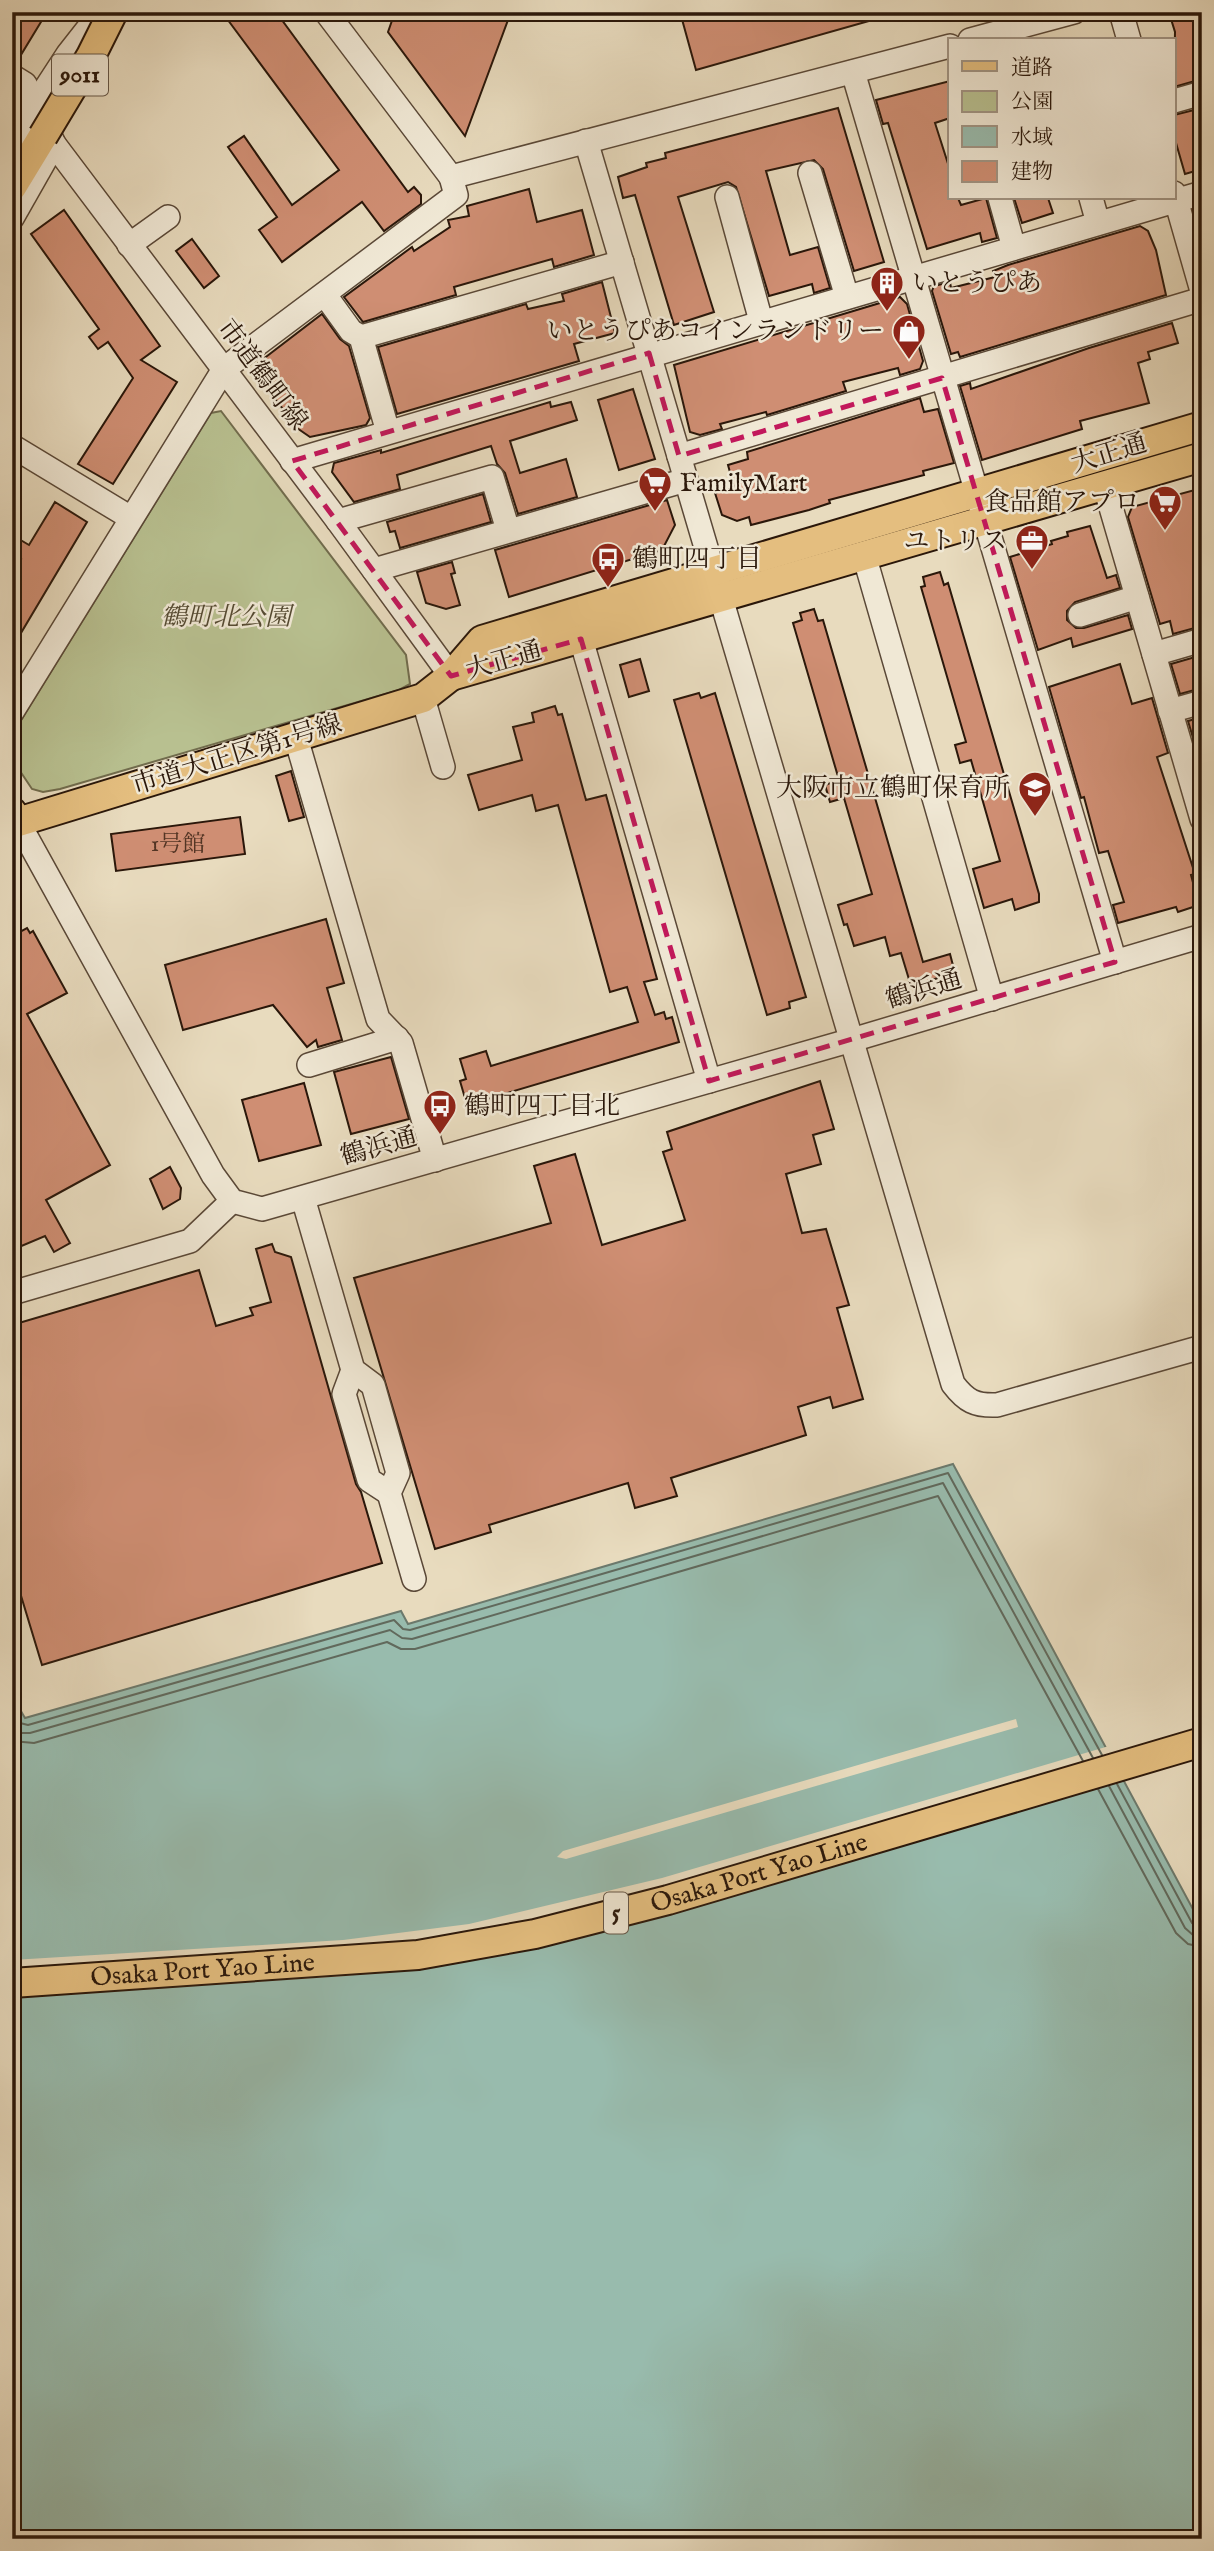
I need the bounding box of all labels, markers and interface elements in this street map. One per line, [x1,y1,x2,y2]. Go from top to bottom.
legend [948,38,1176,200]
road number: 9011 [52,54,108,96]
text: 道路 [1011,55,1053,82]
text: 公園 [1011,89,1053,116]
text: 水域 [1011,125,1053,152]
text: 建物 [1011,159,1053,186]
building icon: いとうぴあ [868,264,906,313]
place label: いとうぴあ [912,267,1042,300]
shop icon: いとうぴあコインランドリー [890,312,928,361]
street label: 市道鶴町線 [210,313,314,437]
place label: いとうぴあコインランドリー [547,315,884,348]
street label: 大正通 [1067,427,1151,481]
supermarket icon: FamilyMart [636,464,674,513]
place label: FamilyMart [680,467,808,500]
supermarket icon: 食品館アプロ [1146,483,1184,532]
place label: 食品館アプロ [984,486,1140,519]
office icon: ユトリス [1013,522,1051,571]
place label: ユトリス [904,525,1007,558]
bus stop icon: 鶴町四丁目 [589,540,627,589]
place label: 鶴町四丁目 [632,543,762,576]
park label: 鶴町北公園 [161,601,295,634]
street label: 大正通 [462,634,546,688]
street label: 市道大正区第1号線 [128,707,346,803]
school or university icon: 大阪市立鶴町保育所 [1016,769,1054,818]
place label: 大阪市立鶴町保育所 [776,772,1010,805]
house number: 1号館 [151,830,205,859]
street label: 鶴浜通 [882,963,966,1017]
bus stop icon: 鶴町四丁目北 [421,1087,459,1136]
place label: 鶴町四丁目北 [464,1090,620,1123]
street label: 鶴浜通 [337,1120,421,1174]
street label: Osaka Port Yao Line [647,1825,871,1920]
road number: 5 [604,1892,628,1934]
street label: Osaka Port Yao Line [89,1946,316,1994]

